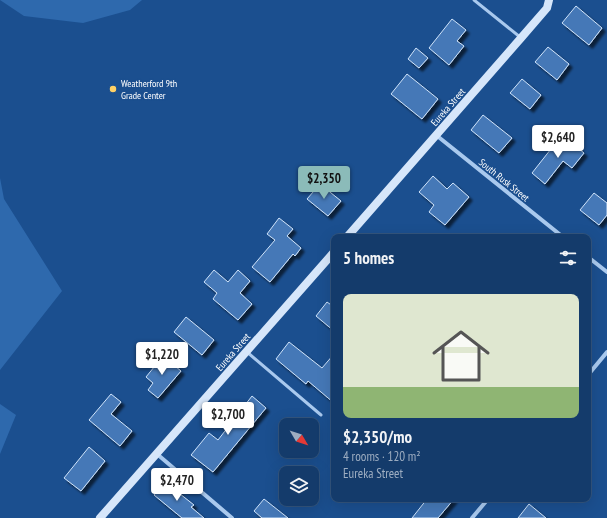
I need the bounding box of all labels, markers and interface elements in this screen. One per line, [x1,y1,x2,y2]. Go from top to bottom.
place label: Weatherford 9th Grade Center [121,77,177,102]
marker: Weatherford 9th Grade Center [108,84,118,94]
street label: Eureka Street [428,85,468,129]
pin: $2,640 [525,125,591,159]
text: $2,640 [541,129,575,146]
street label: South Rusk Street [476,156,532,204]
pin: $2,350 [291,166,357,200]
text: $2,350 [307,170,341,187]
text: 5 homes [343,247,394,269]
icon: filters [557,247,579,269]
icon: home [425,320,497,392]
street label: Eureka Street [213,330,253,374]
pin: $1,220 [129,342,195,376]
text: $1,220 [145,346,179,363]
pin: $2,700 [195,402,261,436]
text: $2,700 [211,406,245,423]
north arrow [279,418,319,458]
map controls [279,418,319,506]
text: $2,350/mo [343,426,412,448]
text: 4 rooms · 120 m² [343,448,421,465]
text: Eureka Street [343,465,403,482]
button: layers [279,466,319,506]
pin: $2,470 [144,468,210,502]
text: $2,470 [160,472,194,489]

